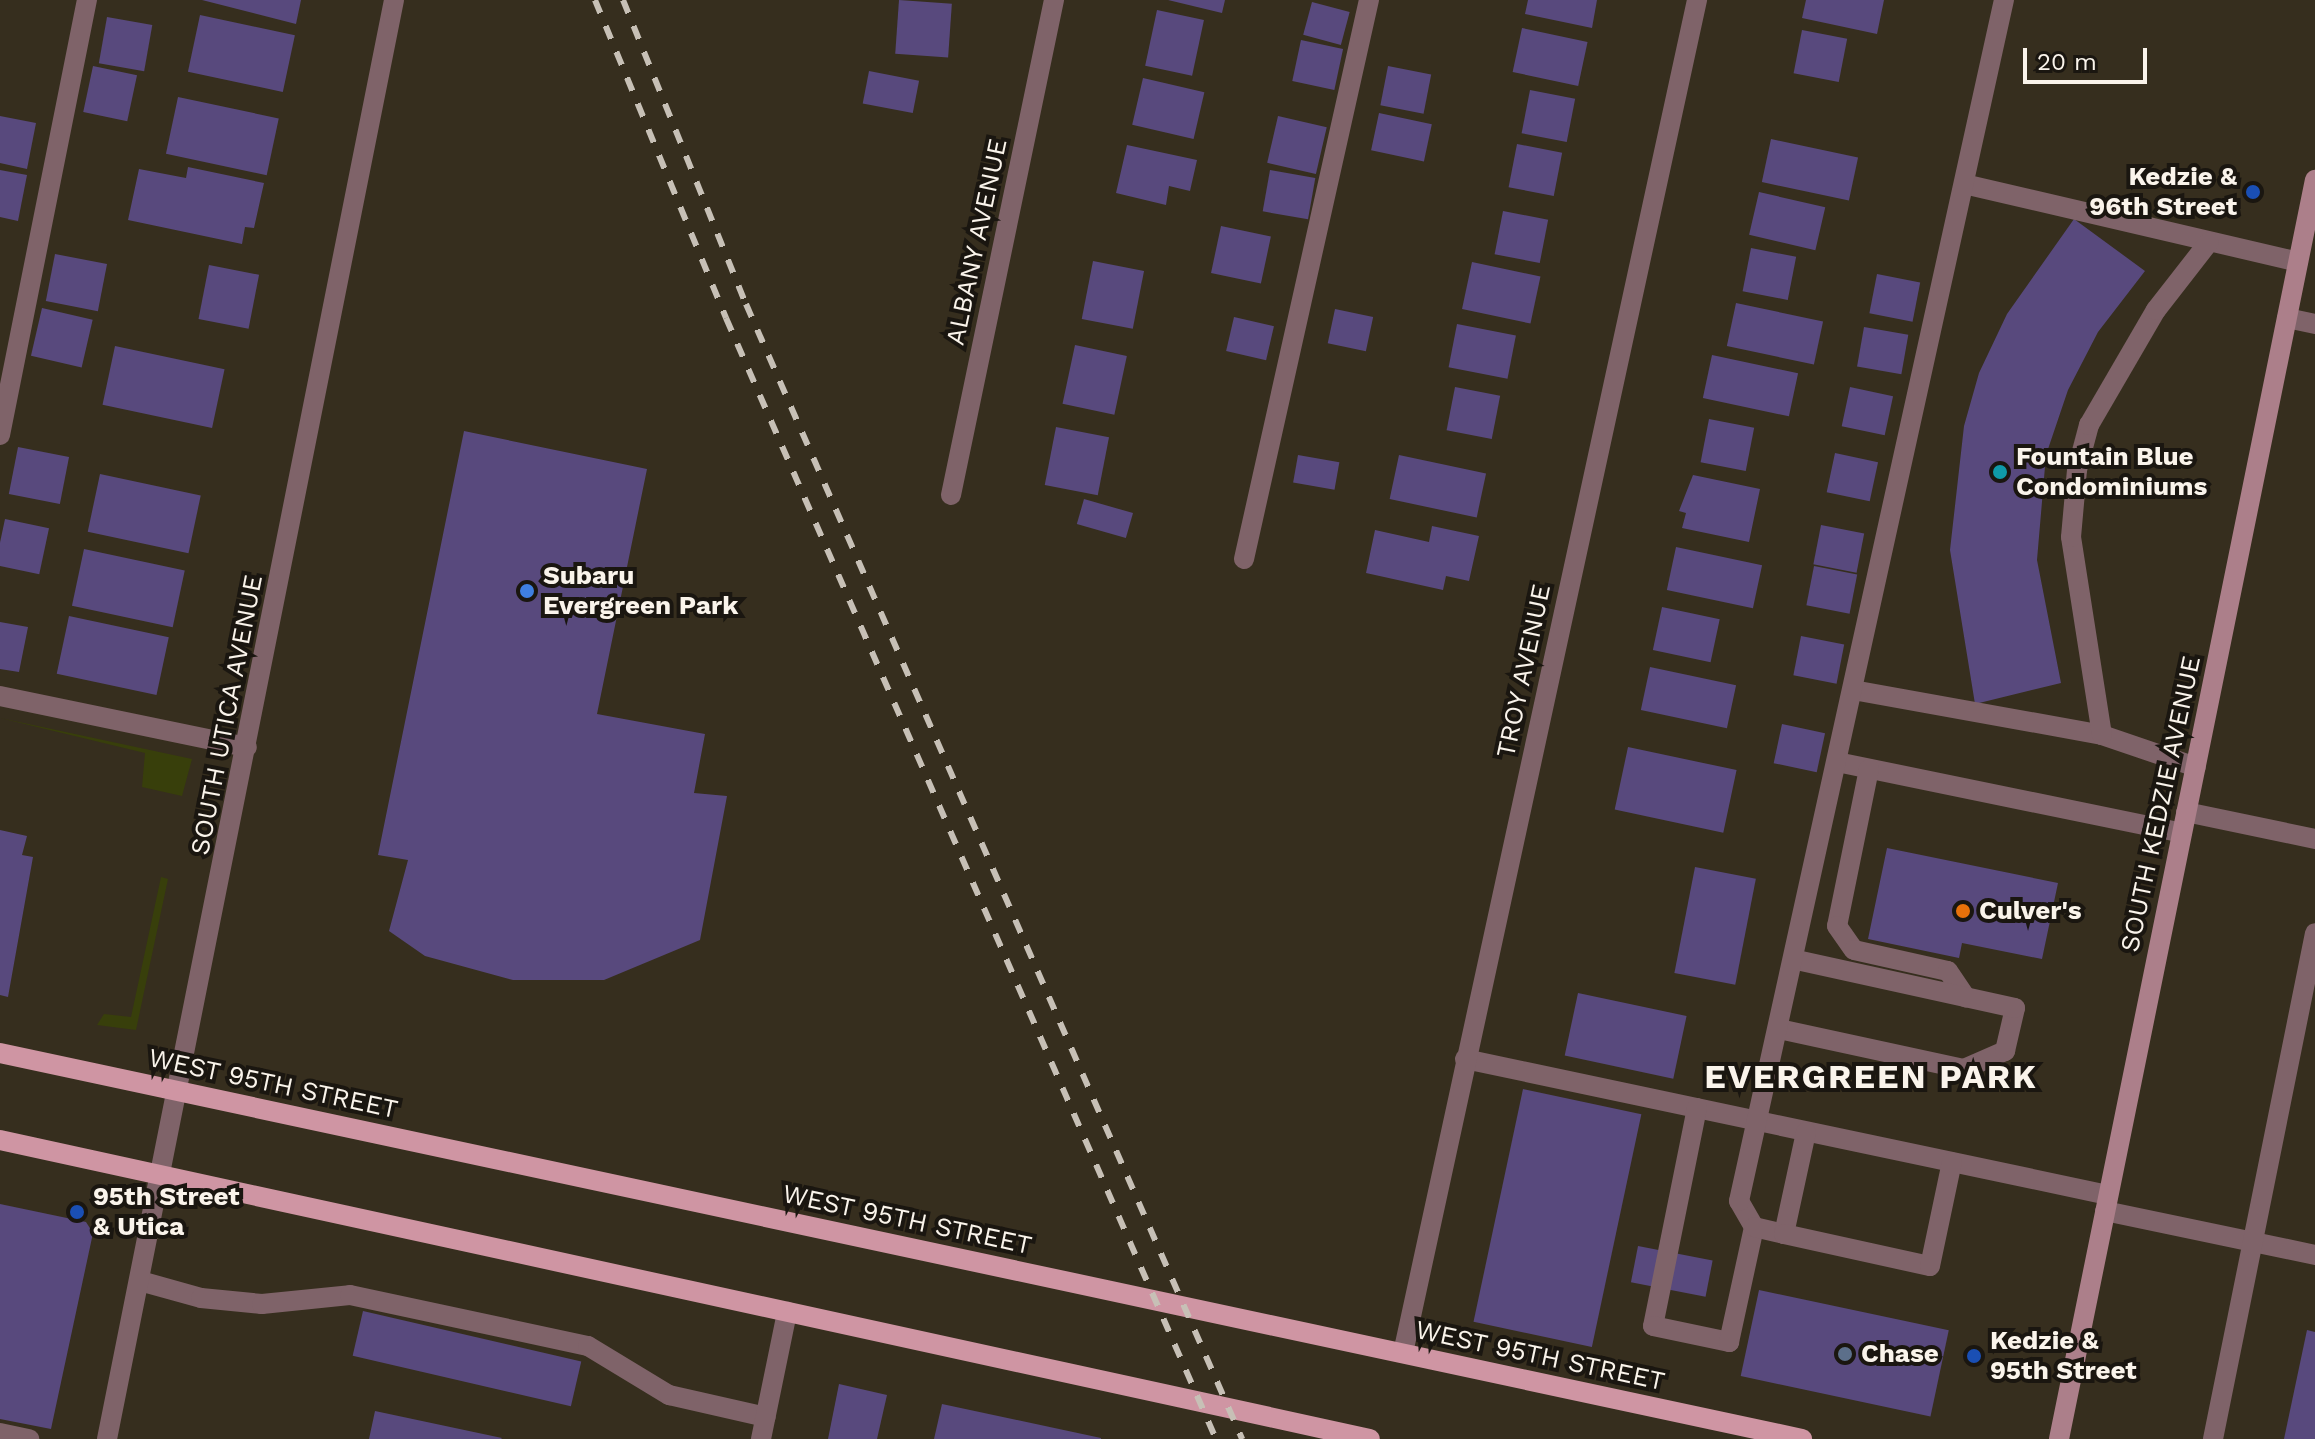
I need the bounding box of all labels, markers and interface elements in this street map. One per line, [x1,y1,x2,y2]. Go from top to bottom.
scale bar [2027,32,2151,82]
text: 20 m [2037,48,2097,76]
street label: ALBANY AVENUE [940,135,1014,349]
place label: Kedzie & 96th Street [2089,161,2237,222]
marker: Kedzie & 96th Street [2244,183,2262,201]
place label: Fountain Blue Condominiums [2016,441,2207,502]
marker: Fountain Blue Condominiums [1991,463,2009,481]
place label: Subaru Evergreen Park [543,560,738,622]
street label: SOUTH UTICA AVENUE [184,571,270,859]
street label: TROY AVENUE [1490,580,1558,762]
marker: Subaru Evergreen Park [518,582,536,600]
street label: SOUTH KEDZIE AVENUE [2114,653,2208,955]
place label: Culver's [1979,895,2082,927]
marker: Culver's [1954,902,1972,920]
street label: WEST 95TH STREET [145,1042,401,1126]
district label: EVERGREEN PARK [1704,1057,2038,1097]
street label: WEST 95TH STREET [779,1178,1035,1262]
place label: 95th Street & Utica [93,1181,240,1242]
marker: 95th Street & Utica [68,1203,86,1221]
street label: WEST 95TH STREET [1412,1314,1668,1398]
place label: Kedzie & 95th Street [1990,1325,2137,1386]
place label: Chase [1861,1338,1939,1370]
marker: Chase [1836,1345,1854,1363]
marker: Kedzie & 95th Street [1965,1347,1983,1365]

